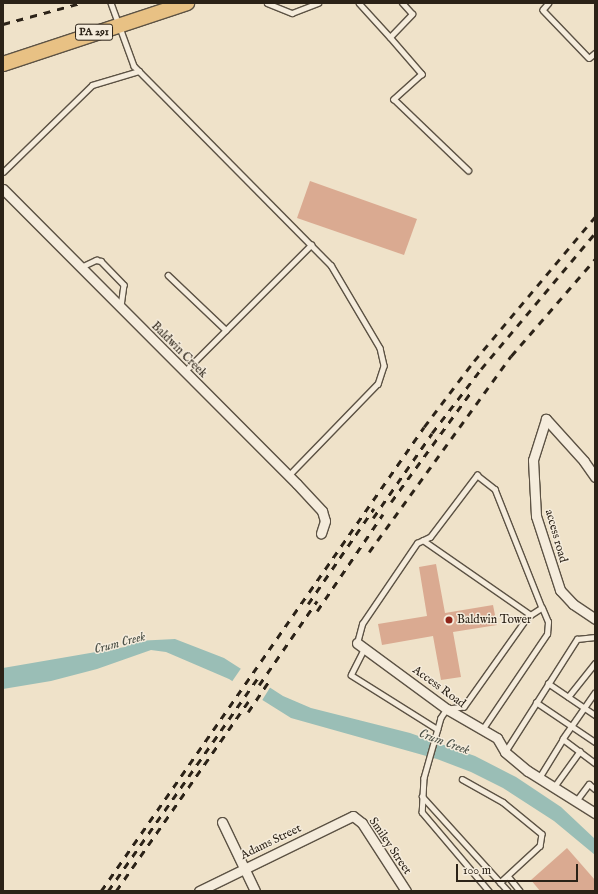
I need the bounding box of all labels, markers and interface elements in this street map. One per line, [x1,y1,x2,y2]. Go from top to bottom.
road number: PA 291 [75,23,113,41]
street label: Baldwin Creek [148,319,210,381]
street label: access road [542,508,570,564]
place label: Baldwin Tower [457,613,532,627]
marker: Baldwin Tower [444,615,454,625]
water label: Crum Creek [93,630,147,658]
street label: Access Road [410,663,468,711]
water label: Crum Creek [417,727,471,759]
street label: Smiley Street [366,815,414,877]
street label: Adams Street [238,821,304,863]
scale bar [458,856,580,882]
text: 100 m [463,863,491,878]

